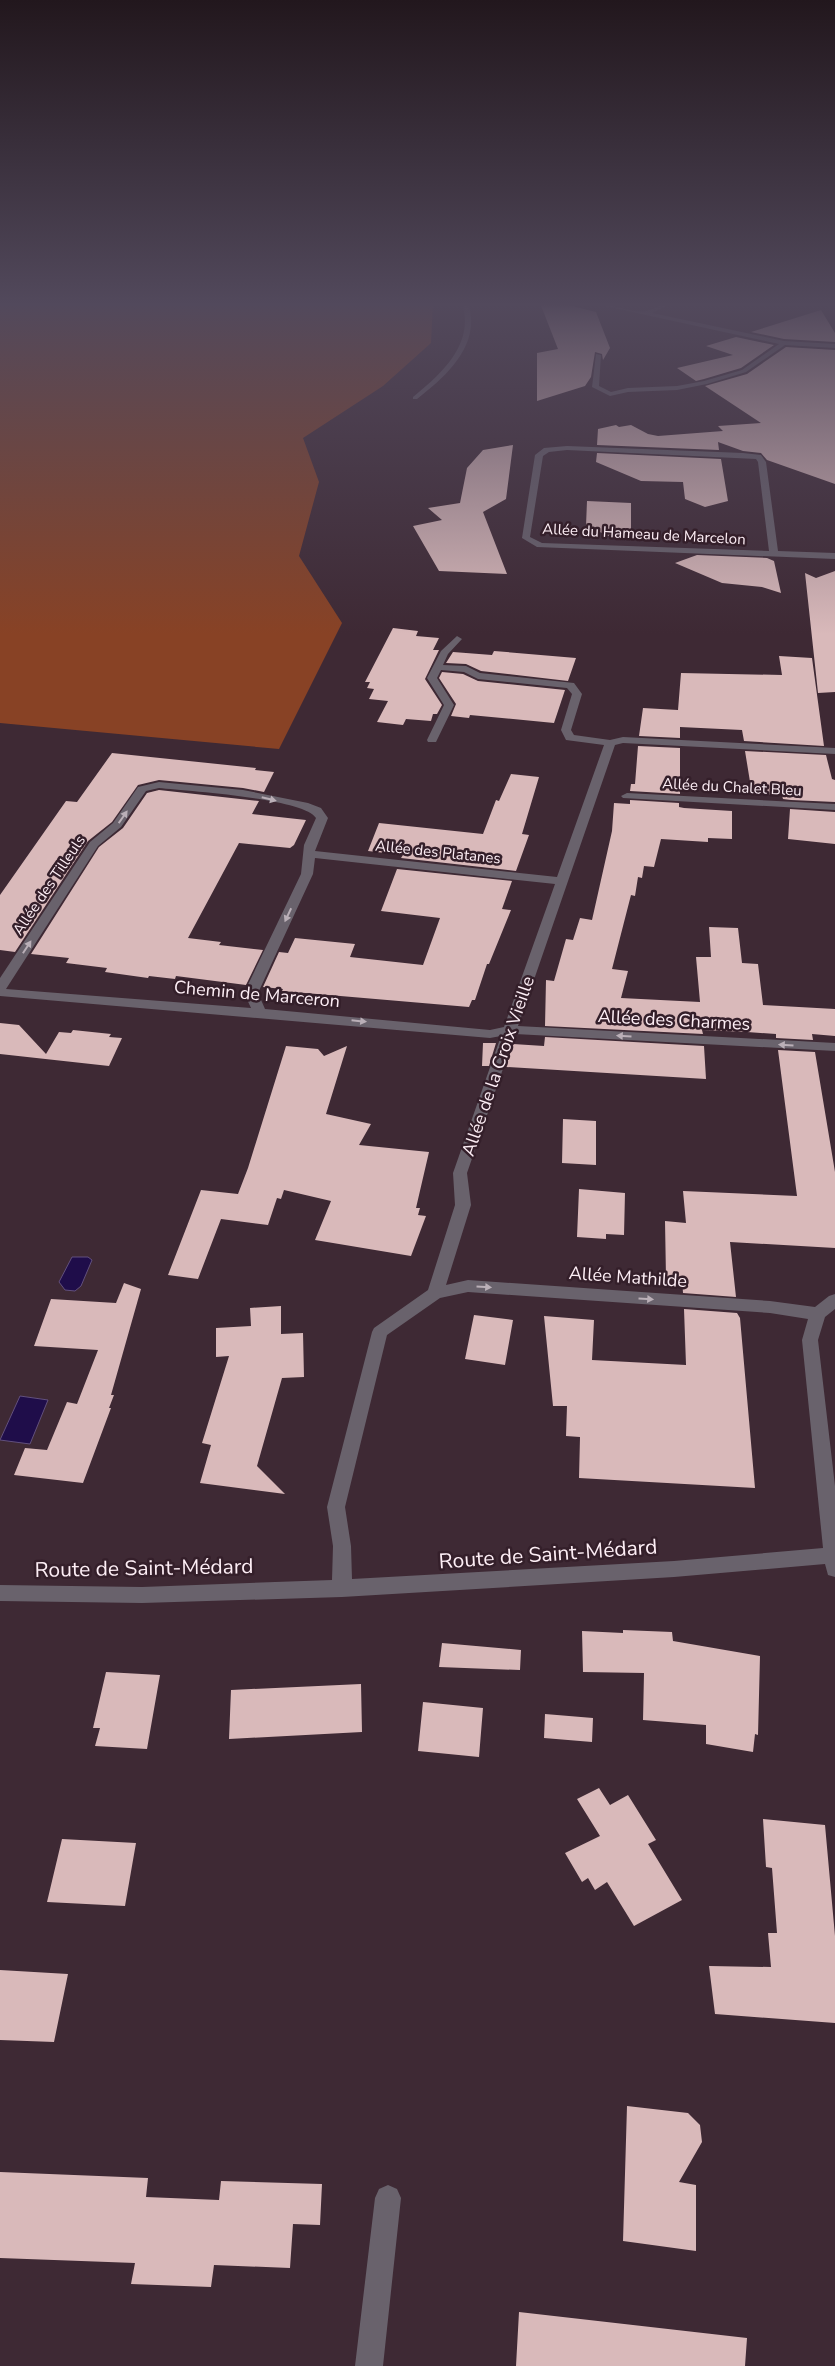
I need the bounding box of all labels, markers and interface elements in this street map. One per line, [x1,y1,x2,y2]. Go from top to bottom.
street label: Allée du Hameau de Marcelon [542,519,746,549]
street label: Allée du Chalet Bleu [662,773,802,801]
one-way arrow [261,795,276,803]
one-way arrow [118,810,128,824]
street label: Allée des Tilleuls [8,831,90,939]
street label: Allée des Platanes [374,835,502,869]
one-way arrow [284,907,292,922]
one-way arrow [22,940,31,953]
street label: Allée de la Croix Vieille [456,973,540,1159]
street label: Chemin de Marceron [173,975,341,1013]
street label: Allée des Charmes [597,1004,751,1036]
one-way arrow [351,1018,367,1026]
one-way arrow [616,1032,632,1040]
one-way arrow [778,1040,794,1048]
street label: Allée Mathilde [568,1261,688,1293]
one-way arrow [476,1284,492,1292]
one-way arrow [638,1295,654,1303]
street label: Route de Saint-Médard [438,1532,658,1576]
street label: Route de Saint-Médard [34,1552,254,1584]

